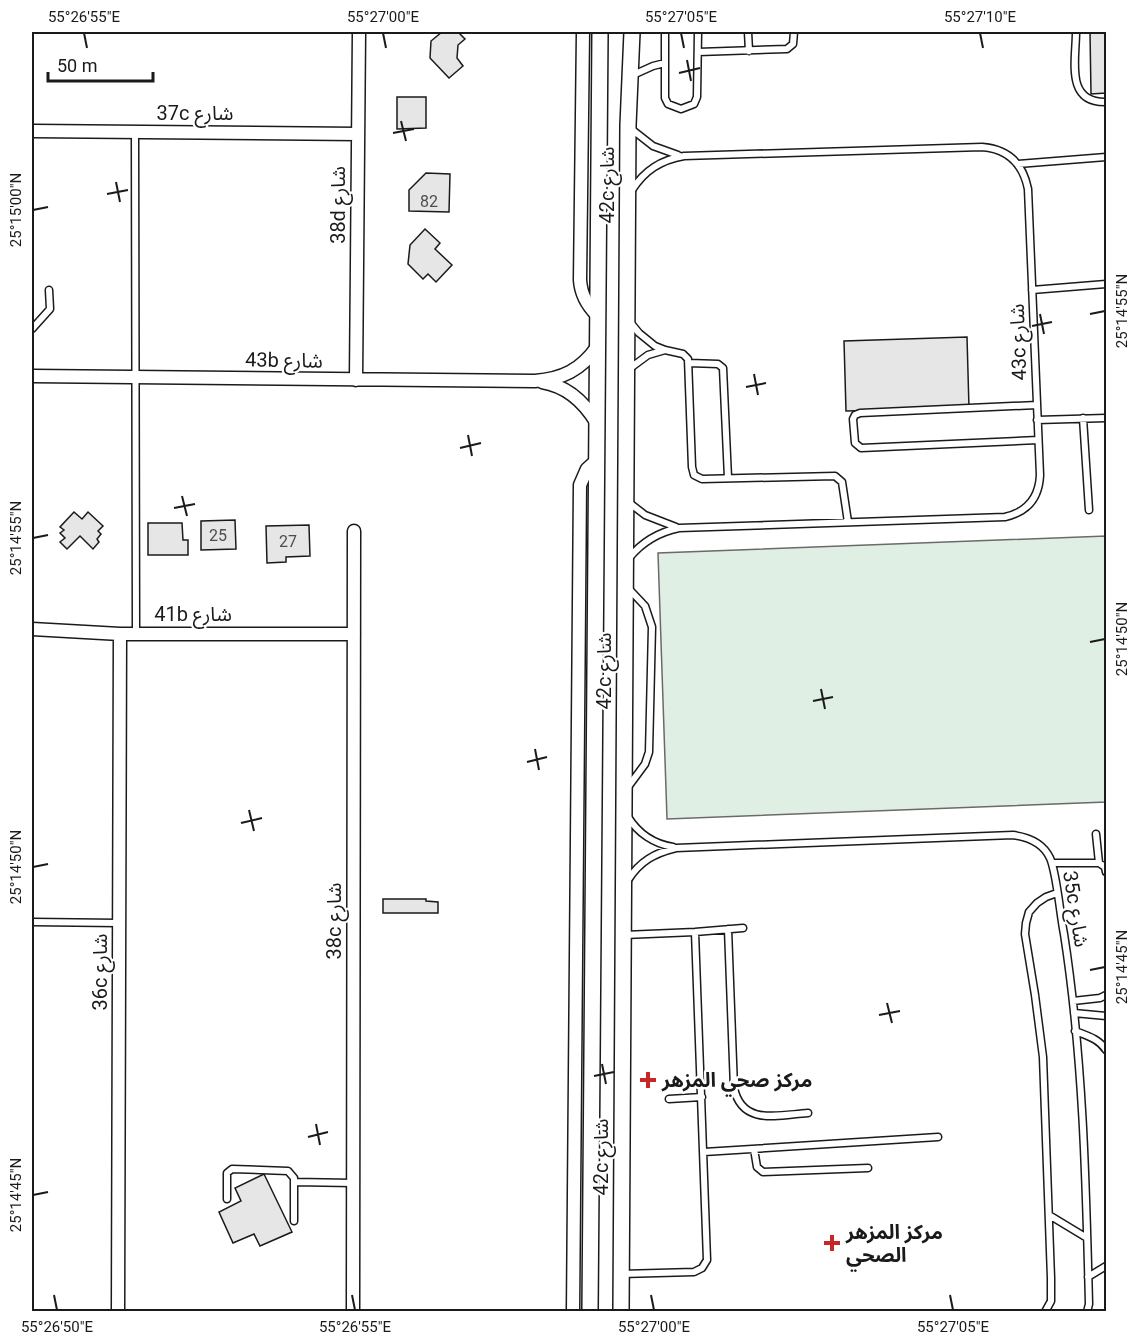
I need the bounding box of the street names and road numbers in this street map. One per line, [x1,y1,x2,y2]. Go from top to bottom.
street label: 37c شارع [157,101,233,128]
street label: 42c شارع [595,147,622,223]
street label: 38d شارع [326,166,353,244]
street label: 43c شارع [1005,303,1034,381]
street label: 43b شارع [245,347,323,376]
street label: 41b شارع [154,602,232,629]
street label: 42c شارع [592,633,619,709]
street label: 35c شارع [1055,869,1094,949]
street label: 38c شارع [322,883,349,959]
street label: 36c شارع [88,934,115,1010]
street label: 42c شارع [589,1119,616,1195]

